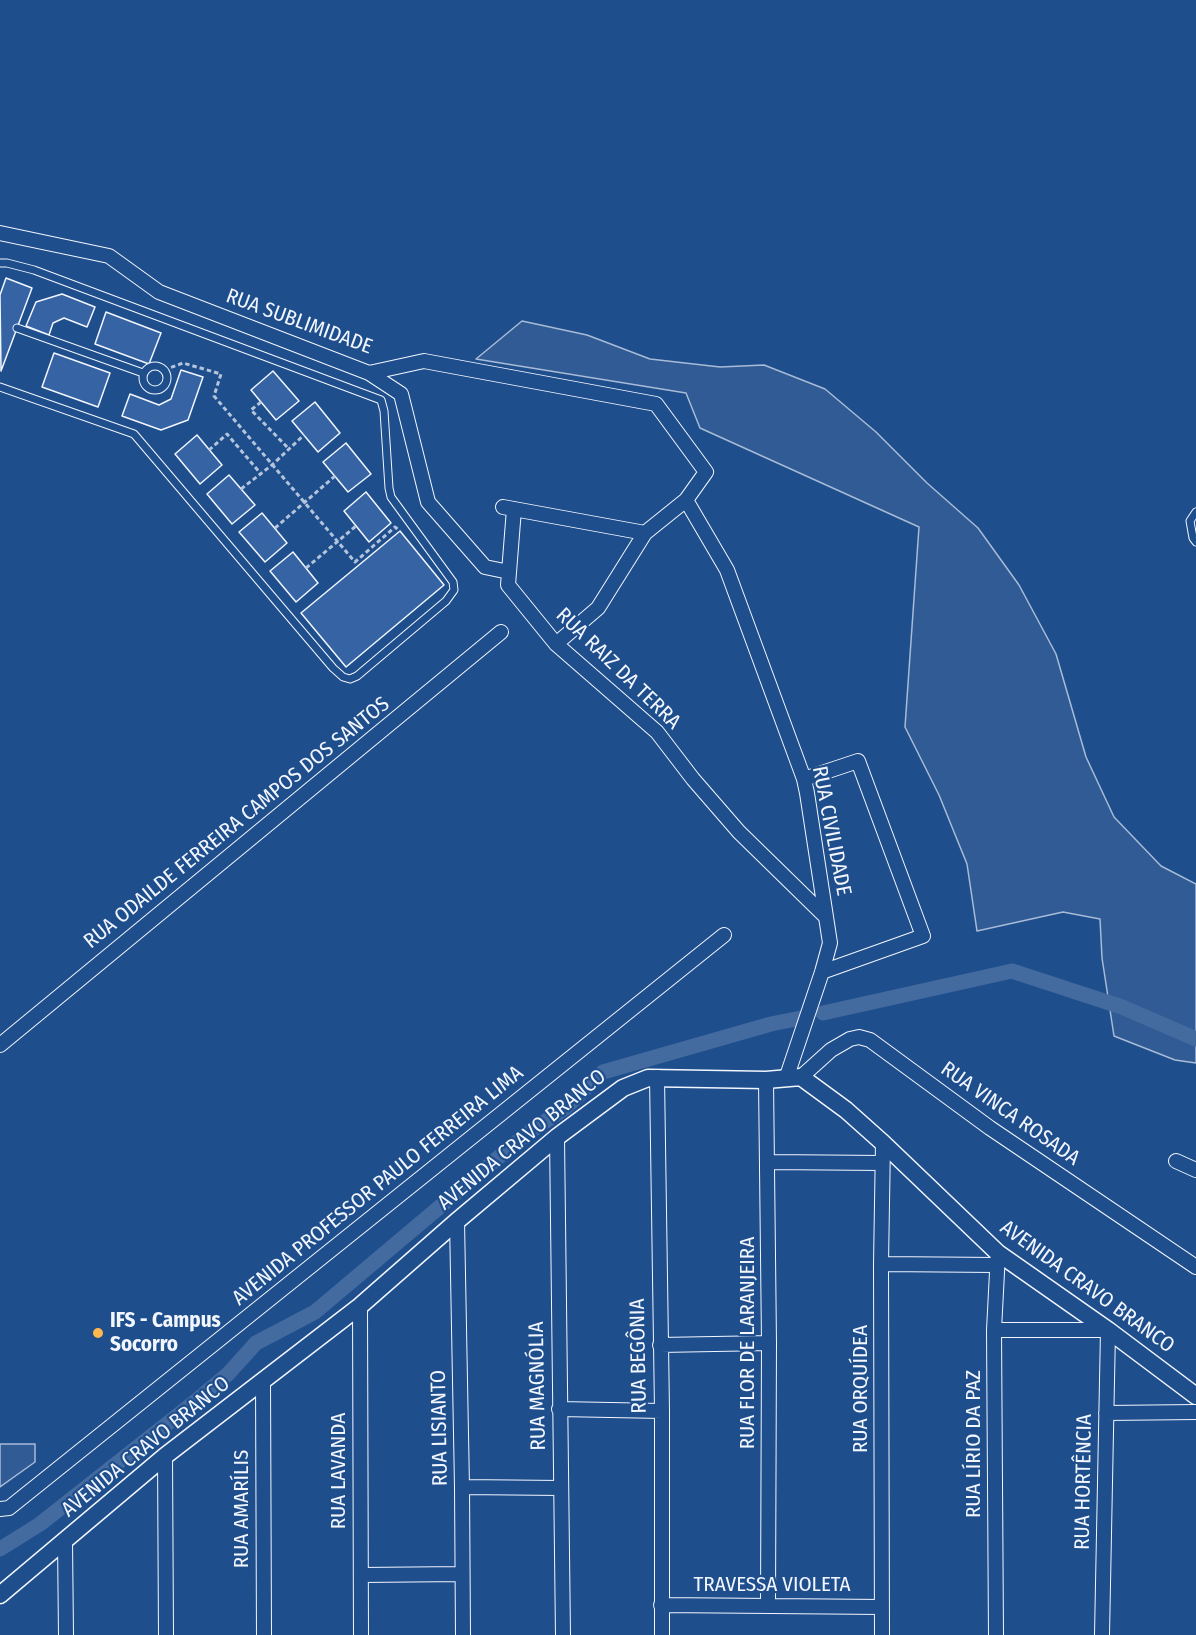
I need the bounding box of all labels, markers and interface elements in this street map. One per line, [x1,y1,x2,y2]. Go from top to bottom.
street label: RUA SUBLIMIDADE [222,284,376,360]
street label: RUA RAIZ DA TERRA [550,603,686,735]
street label: RUA ODAILDE FERREIRA CAMPOS DOS SANTOS [79,692,395,954]
street label: RUA CIVILIDADE [806,764,856,898]
street label: RUA VINCA ROSADA [936,1057,1084,1171]
street label: AVENIDA PROFESSOR PAULO FERREIRA LIMA [228,1061,528,1311]
street label: AVENIDA CRAVO BRANCO [433,1064,611,1216]
street label: AVENIDA CRAVO BRANCO [995,1215,1179,1359]
street label: RUA FLOR DE LARANJEIRA [735,1237,761,1449]
street label: RUA BEGÔNIA [625,1298,653,1414]
place label: IFS - Campus Socorro [110,1308,221,1358]
street label: RUA MAGNÓLIA [524,1321,552,1451]
street label: RUA ORQUÍDEA [848,1325,874,1453]
marker: IFS - Campus Socorro [91,1326,105,1340]
street label: RUA LISIANTO [426,1370,454,1486]
street label: RUA LÍRIO DA PAZ [961,1370,987,1518]
street label: AVENIDA CRAVO BRANCO [57,1371,235,1523]
street label: RUA LAVANDA [326,1413,352,1529]
street label: RUA HORTÊNCIA [1070,1414,1098,1550]
street label: RUA AMARÍLIS [229,1450,255,1568]
street label: TRAVESSA VIOLETA [694,1572,850,1598]

